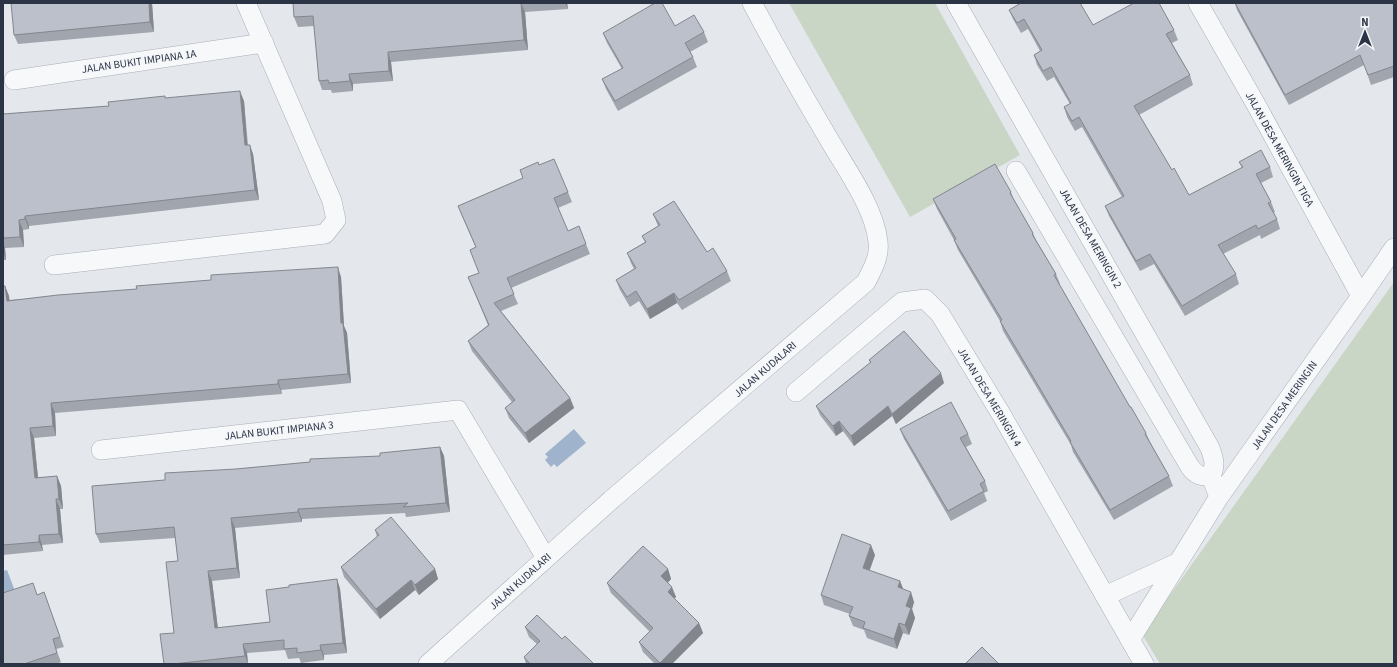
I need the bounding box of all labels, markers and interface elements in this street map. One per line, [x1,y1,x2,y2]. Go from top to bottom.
north arrow [1345,12,1385,52]
text: N [1361,15,1369,30]
street label: JALAN BUKIT IMPIANA 1A [81,46,197,77]
street label: JALAN DESA MERINGIN TIGA [1242,89,1317,209]
street label: JALAN DESA MERINGIN 2 [1056,186,1125,291]
street label: JALAN KUDALARI [731,338,800,401]
street label: JALAN DESA MERINGIN 4 [954,345,1025,450]
street label: JALAN DESA MERINGIN [1248,358,1321,453]
street label: JALAN BUKIT IMPIANA 3 [224,417,334,444]
street label: JALAN KUDALARI [486,550,554,613]

